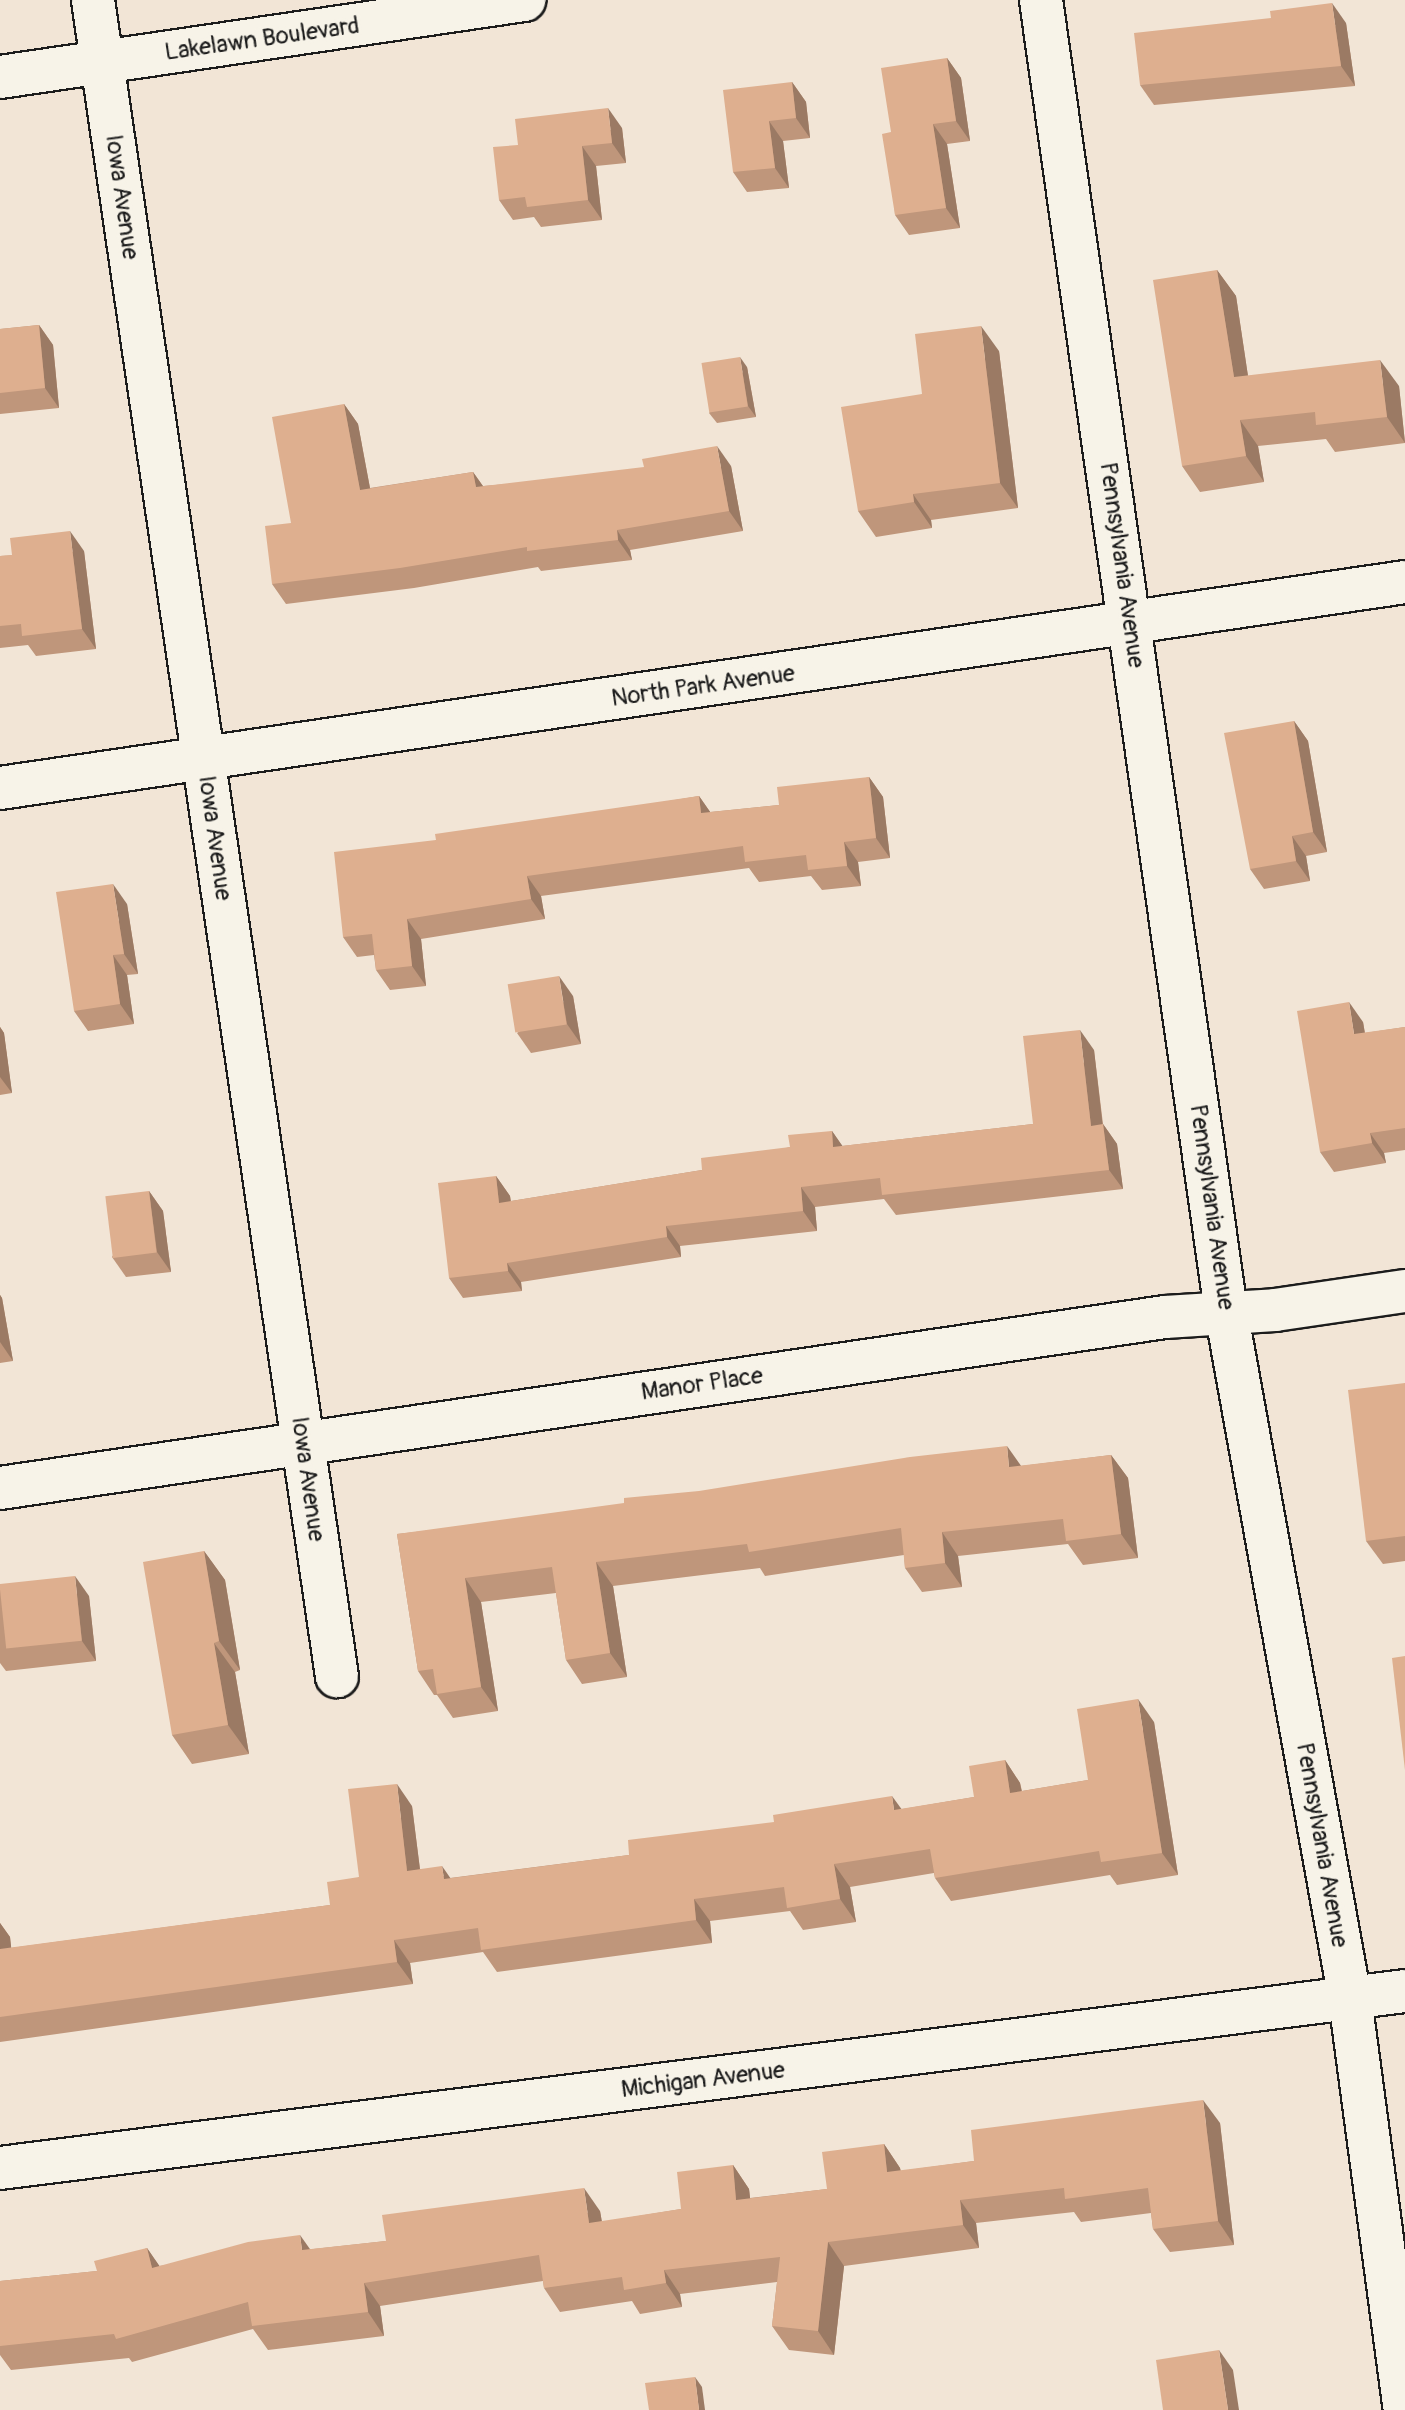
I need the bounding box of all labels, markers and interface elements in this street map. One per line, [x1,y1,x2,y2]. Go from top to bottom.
street label: Lakelawn Boulevard [163,11,361,67]
street label: Iowa Avenue [99,133,145,261]
street label: Pennsylvania Avenue [1093,460,1151,670]
street label: North Park Avenue [609,659,797,713]
street label: Iowa Avenue [192,774,238,902]
street label: Pennsylvania Avenue [1183,1102,1241,1312]
street label: Manor Place [639,1361,765,1407]
street label: Iowa Avenue [285,1415,331,1543]
street label: Pennsylvania Avenue [1290,1740,1354,1950]
street label: Michigan Avenue [620,2056,786,2104]

